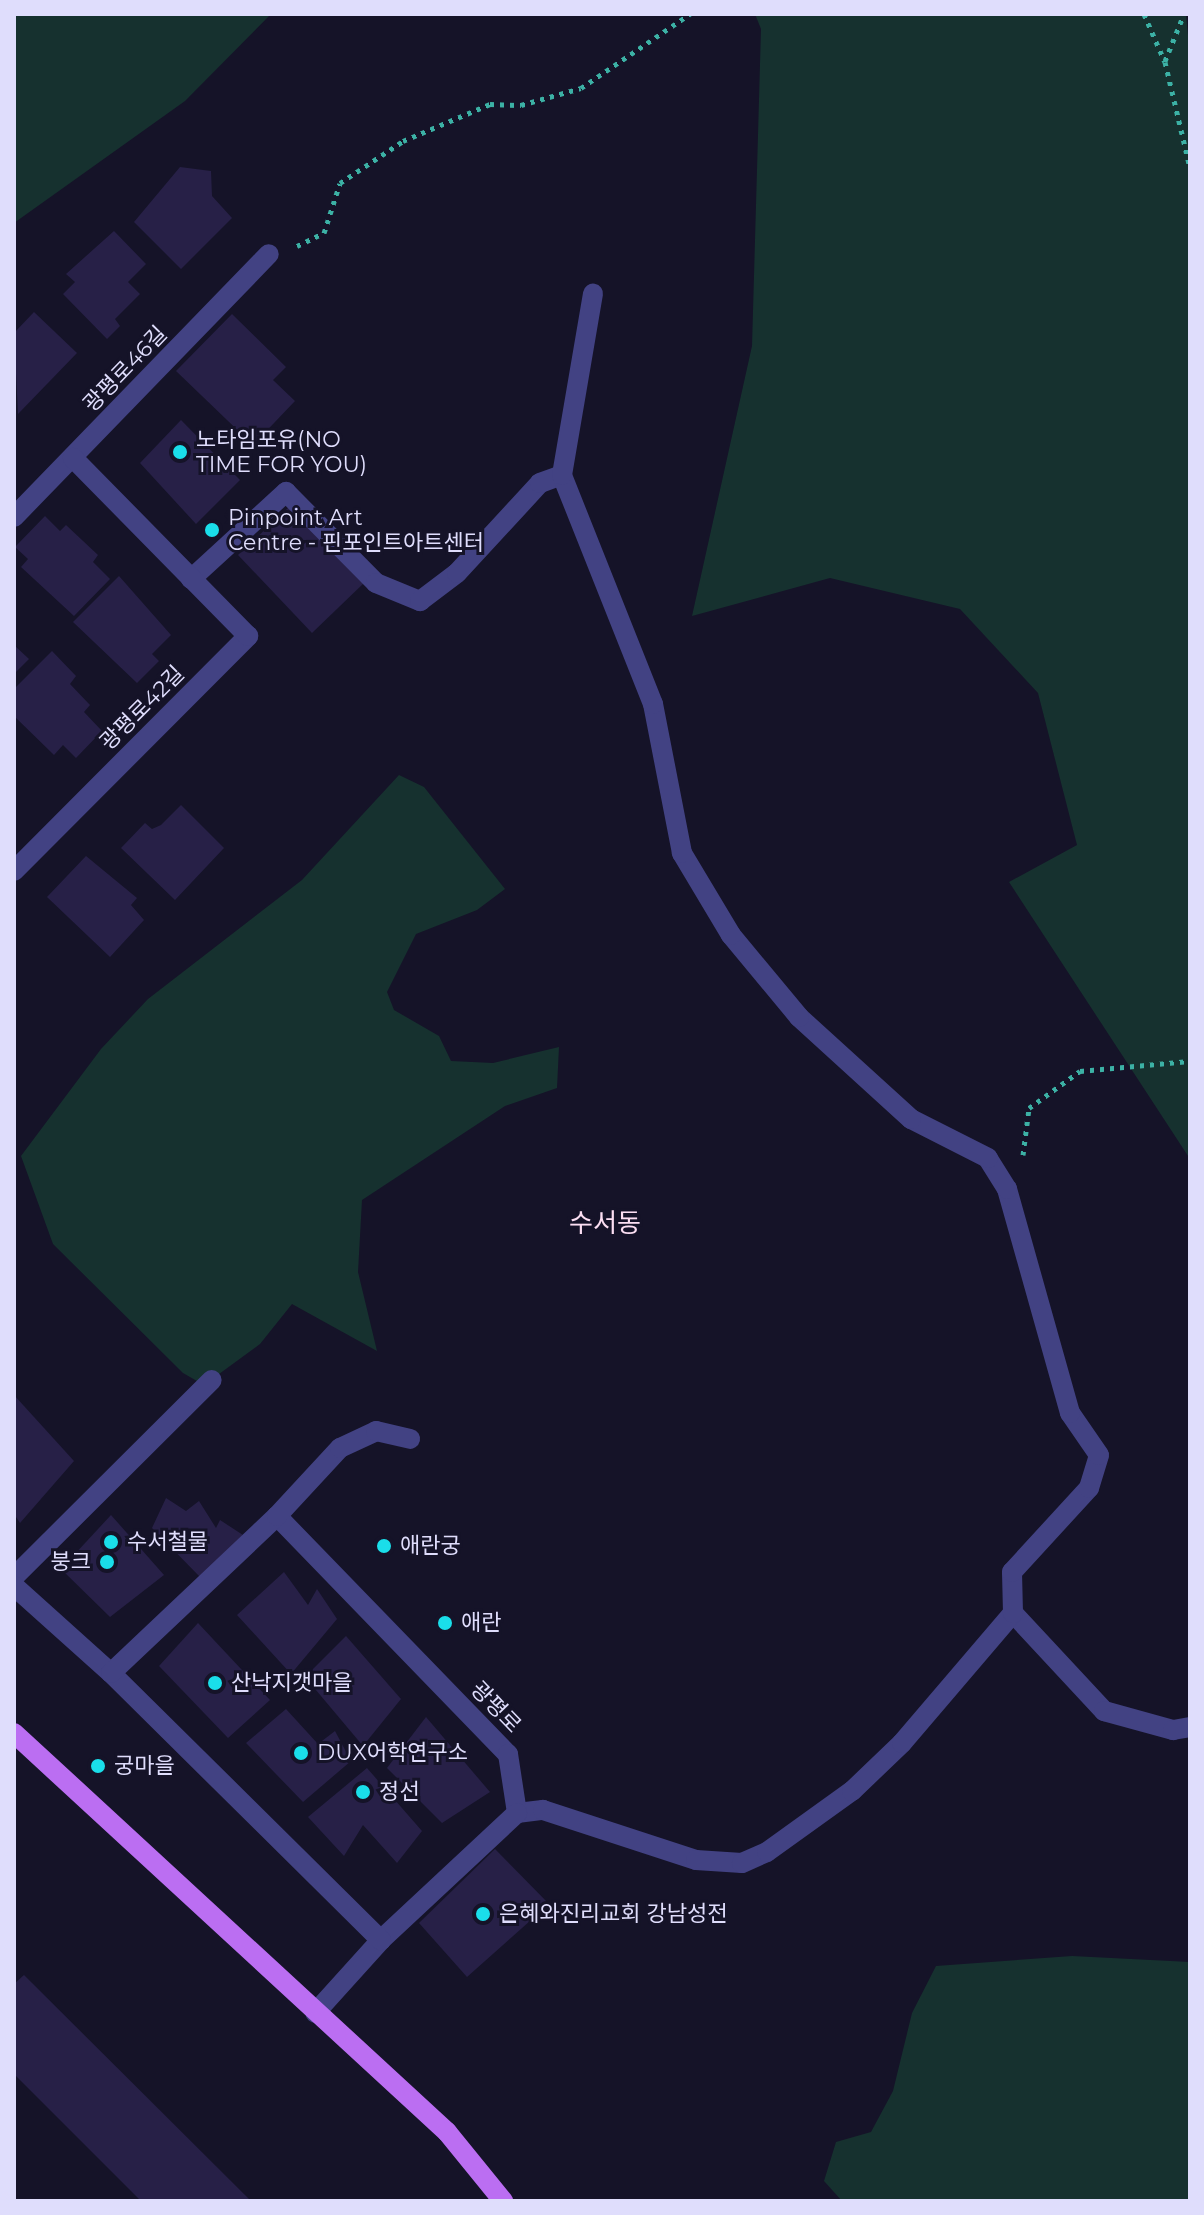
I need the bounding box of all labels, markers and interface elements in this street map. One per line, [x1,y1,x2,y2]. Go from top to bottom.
street label: 광평로46길 [78,321,172,417]
place label: 노타임포유(NO TIME FOR YOU) [196,426,367,478]
marker: 노타임포유(NO TIME FOR YOU) [171,443,189,461]
place label: Pinpoint Art Centre - 핀포인트아트센터 [228,504,484,556]
marker: Pinpoint Art Centre - 핀포인트아트센터 [203,521,221,539]
street label: 광평로42길 [95,661,189,755]
district label: 수서동 [569,1208,641,1240]
place label: 수서철물 [127,1529,208,1555]
marker: 수서철물 [102,1533,120,1551]
place label: 애란궁 [400,1533,461,1559]
marker: 애란궁 [375,1537,393,1555]
place label: 붕크 [51,1549,91,1575]
marker: 붕크 [98,1553,116,1571]
place label: 애란 [461,1610,501,1636]
marker: 애란 [436,1614,454,1632]
place label: 산낙지갯마을 [231,1670,352,1696]
marker: 산낙지갯마을 [206,1674,224,1692]
street label: 광평로 [465,1676,527,1738]
place label: DUX어학연구소 [317,1740,468,1766]
marker: DUX어학연구소 [292,1744,310,1762]
place label: 궁마을 [114,1753,175,1779]
marker: 궁마을 [89,1757,107,1775]
place label: 정선 [379,1779,419,1805]
marker: 정선 [354,1783,372,1801]
place label: 은혜와진리교회 강남성전 [499,1901,727,1927]
marker: 은혜와진리교회 강남성전 [474,1905,492,1923]

